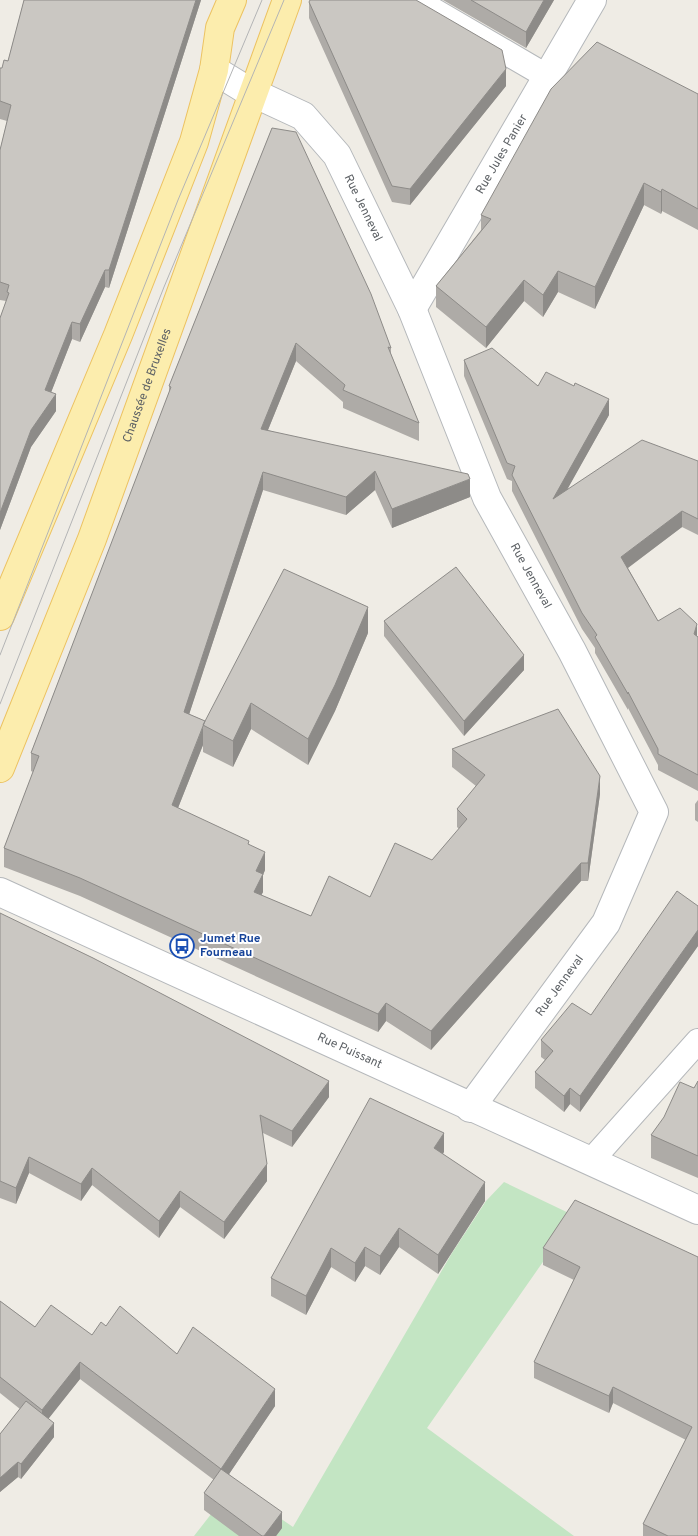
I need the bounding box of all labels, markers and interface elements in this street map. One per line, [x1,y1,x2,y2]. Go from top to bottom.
street label: Rue Jules Panier [473,111,532,197]
street label: Rue Jenneval [340,172,386,244]
street label: Chaussée de Bruxelles [119,326,176,445]
street label: Rue Jenneval [506,541,555,612]
place label: Jumet Rue Fourneau [200,931,261,961]
bus stop icon: Jumet Rue Fourneau [169,933,195,959]
street label: Rue Jenneval [532,952,588,1020]
street label: Rue Puissant [314,1029,385,1073]

